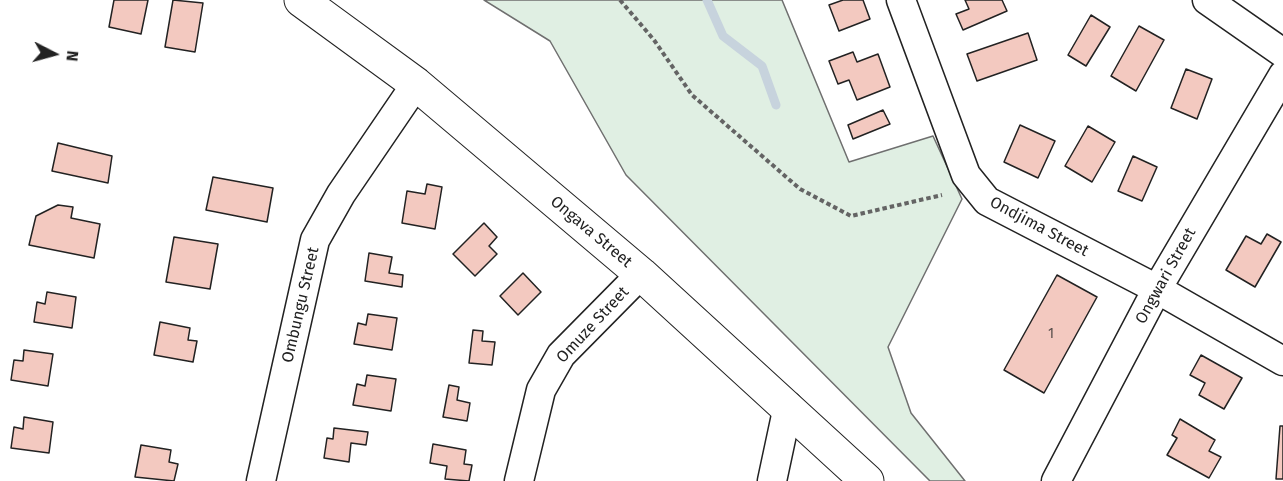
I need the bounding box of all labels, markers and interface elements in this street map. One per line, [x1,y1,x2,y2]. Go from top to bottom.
north arrow [24,24,84,84]
text: N [62,50,82,62]
street label: Ongava Street [546,192,636,272]
street label: Ondjima Street [986,193,1092,261]
street label: Ongwari Street [1132,225,1200,327]
street label: Ombungu Street [278,245,324,365]
street label: Omuze Street [553,283,633,367]
house number: 1 [1048,326,1054,342]

